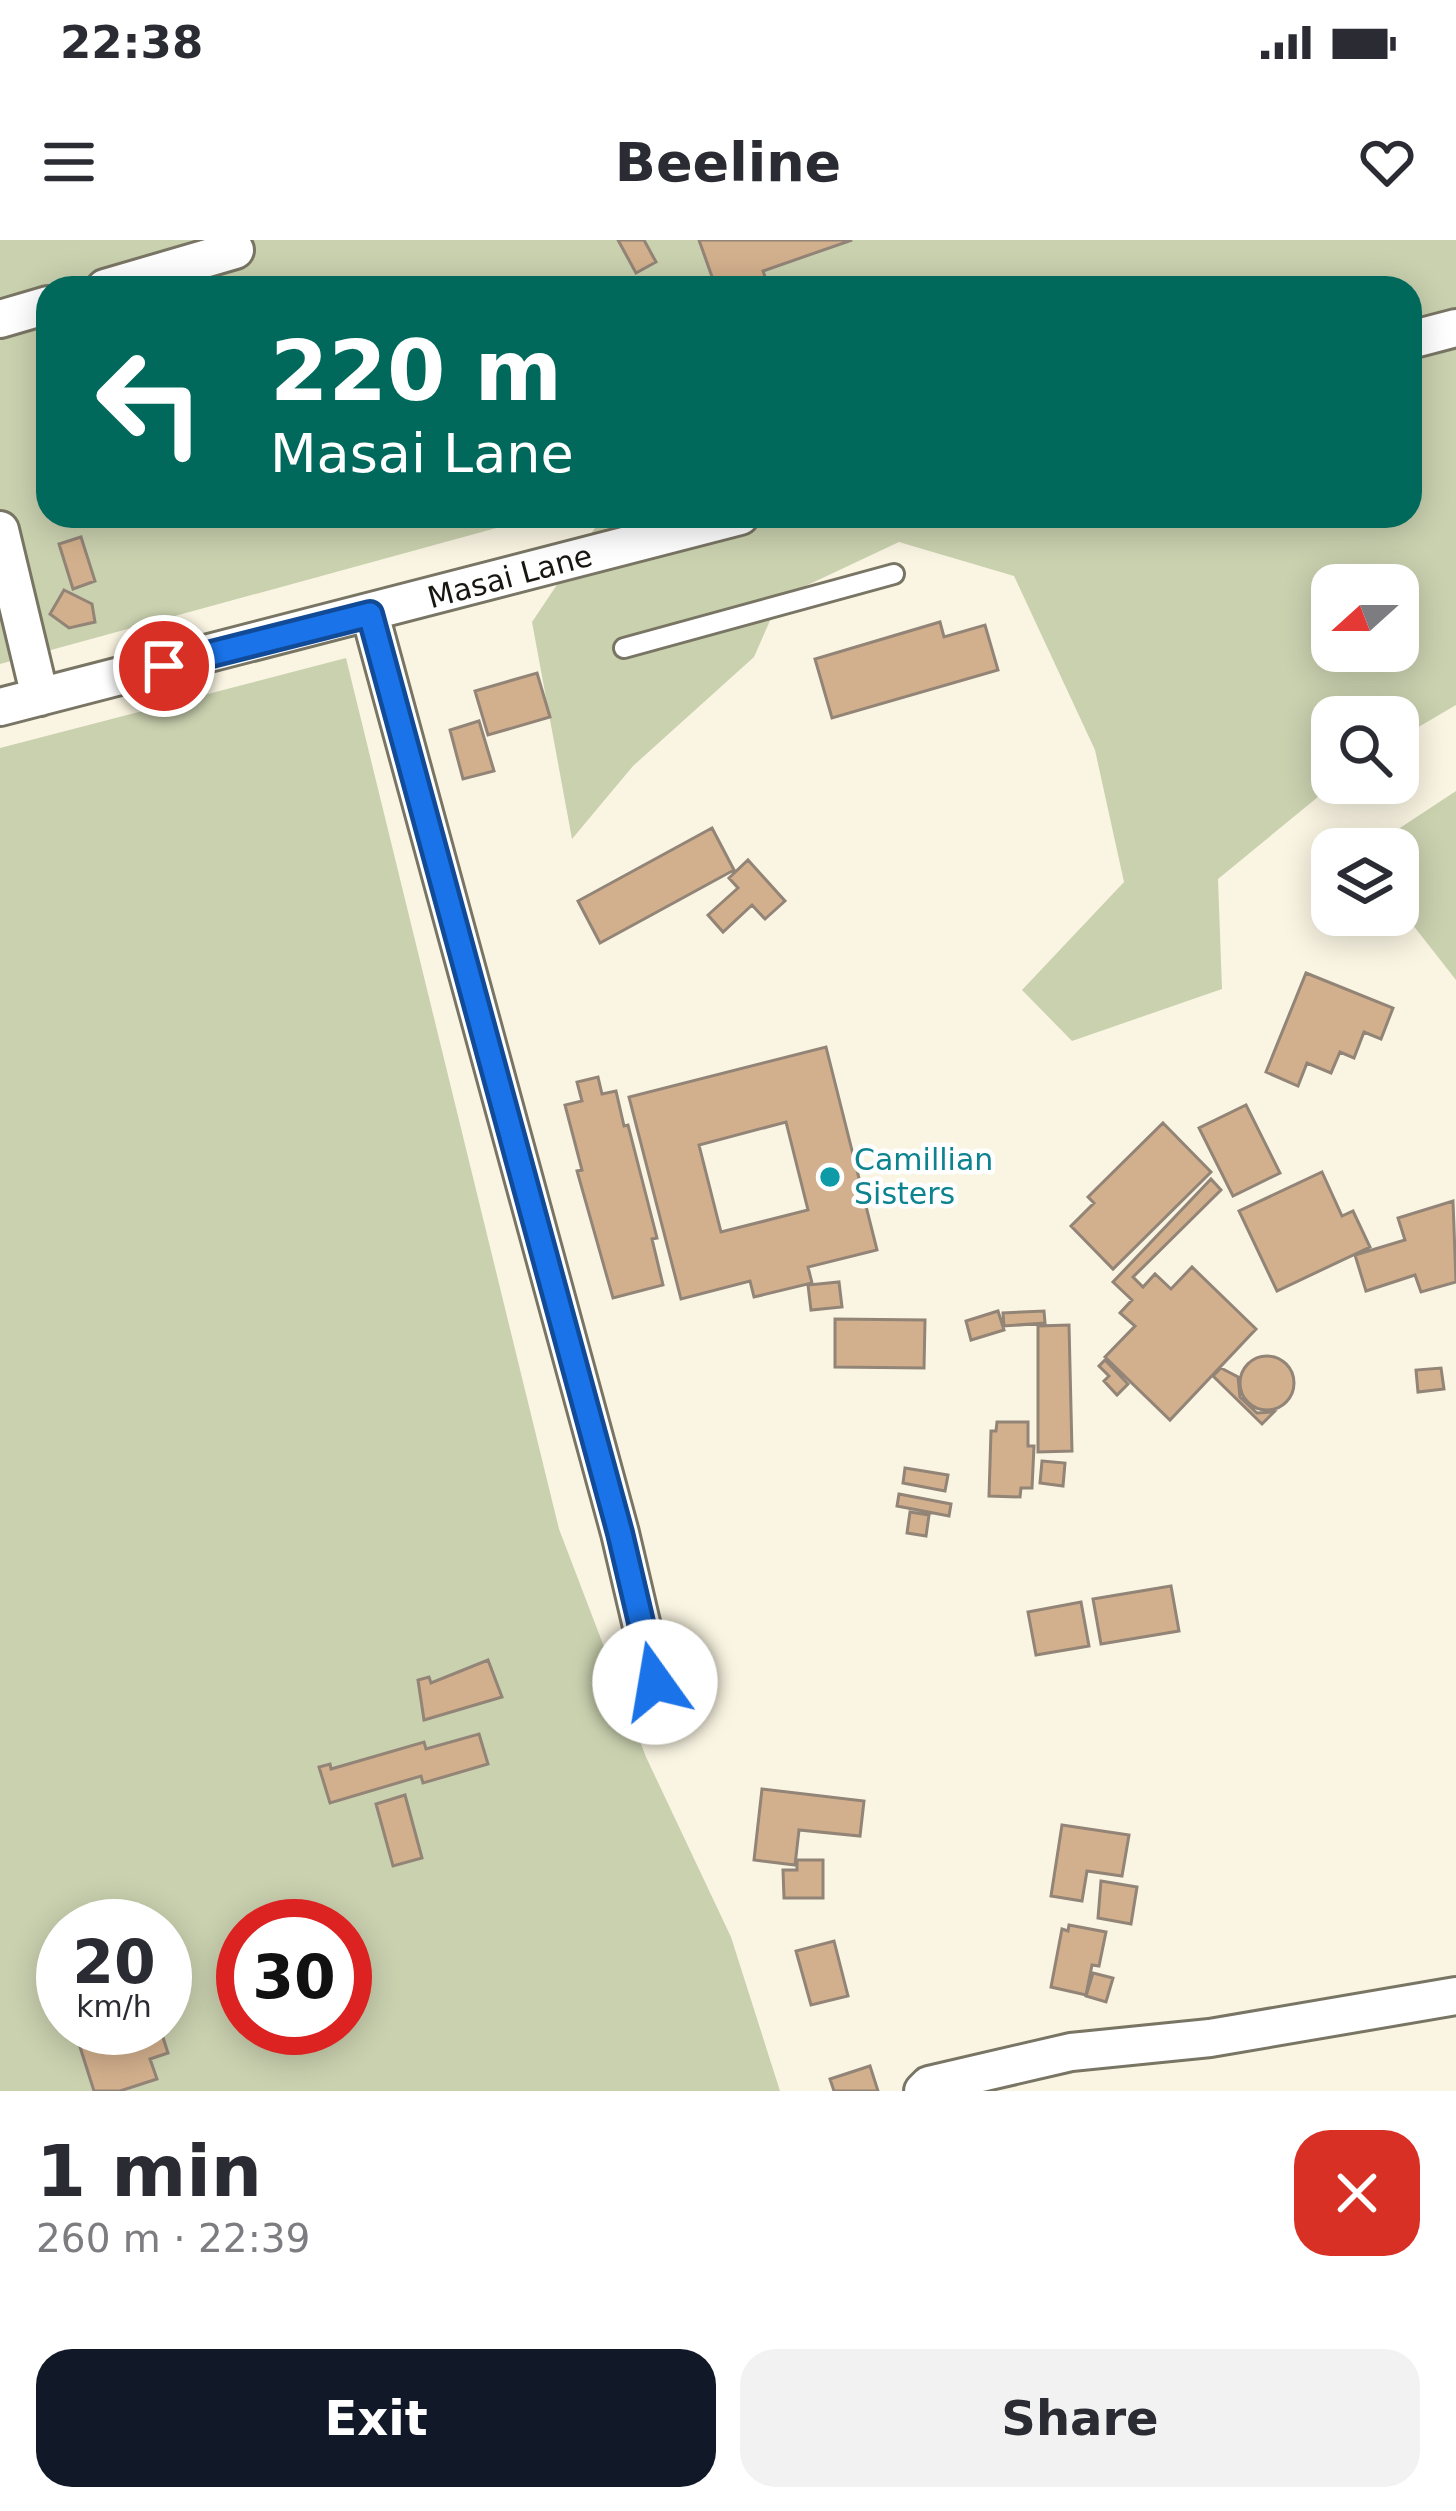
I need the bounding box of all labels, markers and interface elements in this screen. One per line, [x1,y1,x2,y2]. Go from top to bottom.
text: 22:38 [60,16,203,69]
icon: menu [36,129,102,195]
icon: heart [1354,129,1420,195]
text: Beeline [615,131,841,194]
text: 220 m [270,322,562,420]
icon: left [72,324,228,480]
text: Masai Lane [270,422,574,485]
street label: Masai Lane [424,538,596,615]
north arrow [1311,564,1419,672]
map controls [1311,564,1419,936]
pin [113,615,215,717]
icon: arrive [131,633,197,699]
button: search [1311,696,1419,804]
button: layers [1311,828,1419,936]
place label: Camillian Sisters [854,1142,993,1211]
marker: Camillian Sisters [817,1164,843,1190]
position arrow [592,1619,718,1745]
speed limit sign: 30 [216,1899,372,2055]
text: 20 [72,1927,156,1997]
text: km/h [76,1989,152,2024]
text: 1 min [36,2129,262,2213]
button: close [1294,2130,1420,2256]
text: 260 m · 22:39 [36,2216,310,2261]
button: Exit [36,2349,716,2487]
button: Share [740,2349,1420,2487]

